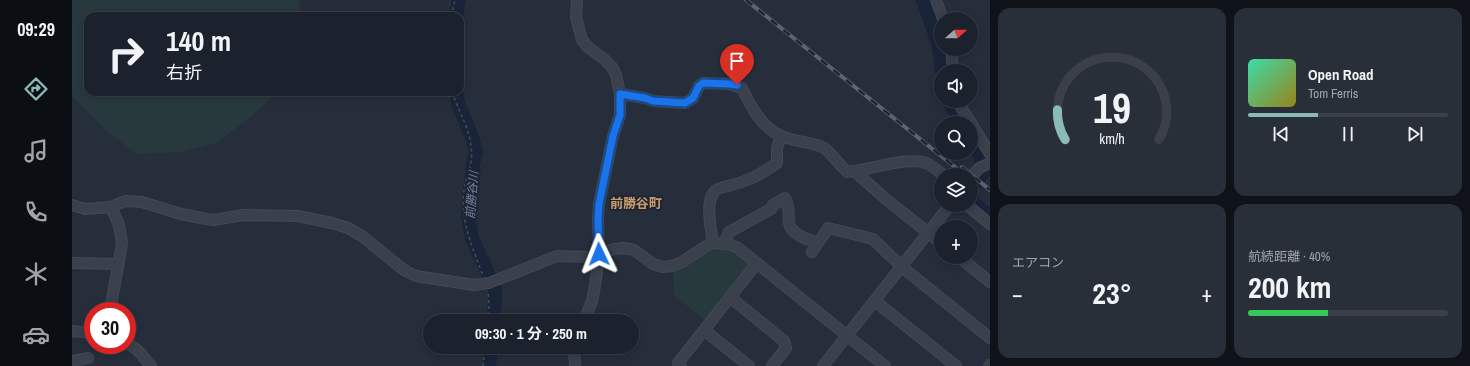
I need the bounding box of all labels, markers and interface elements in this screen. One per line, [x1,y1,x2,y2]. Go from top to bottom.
north arrow [934,12,978,56]
map controls [934,12,978,264]
text: 09:29 [17,17,55,42]
text: 140 m [166,22,231,60]
icon: right [100,28,152,80]
pin [720,44,754,85]
icon: arrive [726,50,748,72]
text: 右折 [166,60,202,85]
button: sound [934,64,978,108]
text: Open Road [1308,64,1374,85]
icon: directions [22,75,50,103]
text: 19 [1093,80,1131,136]
text: Tom Ferris [1308,85,1358,102]
button: search [934,116,978,160]
icon: previous [1270,123,1292,145]
icon: pause [1337,123,1359,145]
icon: next [1404,123,1426,145]
text: km/h [1099,129,1125,148]
icon: music [22,137,50,165]
water label: 前勝谷川 [462,168,482,220]
button: layers [934,168,978,212]
district label: 前勝谷町 [610,195,662,212]
icon: phone [22,198,50,226]
button: + [934,220,978,264]
position arrow [578,233,620,275]
text: 航続距離 · 40% [1248,248,1330,265]
text: エアコン [1012,254,1064,271]
icon: climate [22,260,50,288]
text: 200 km [1248,267,1331,307]
text: 23° [1092,273,1132,313]
text: − [1012,279,1023,309]
text: + [1201,279,1212,309]
speed limit sign: 30 [84,302,136,354]
icon: car [22,321,50,349]
text: 09:30 · 1 分 · 250 m [475,323,587,344]

